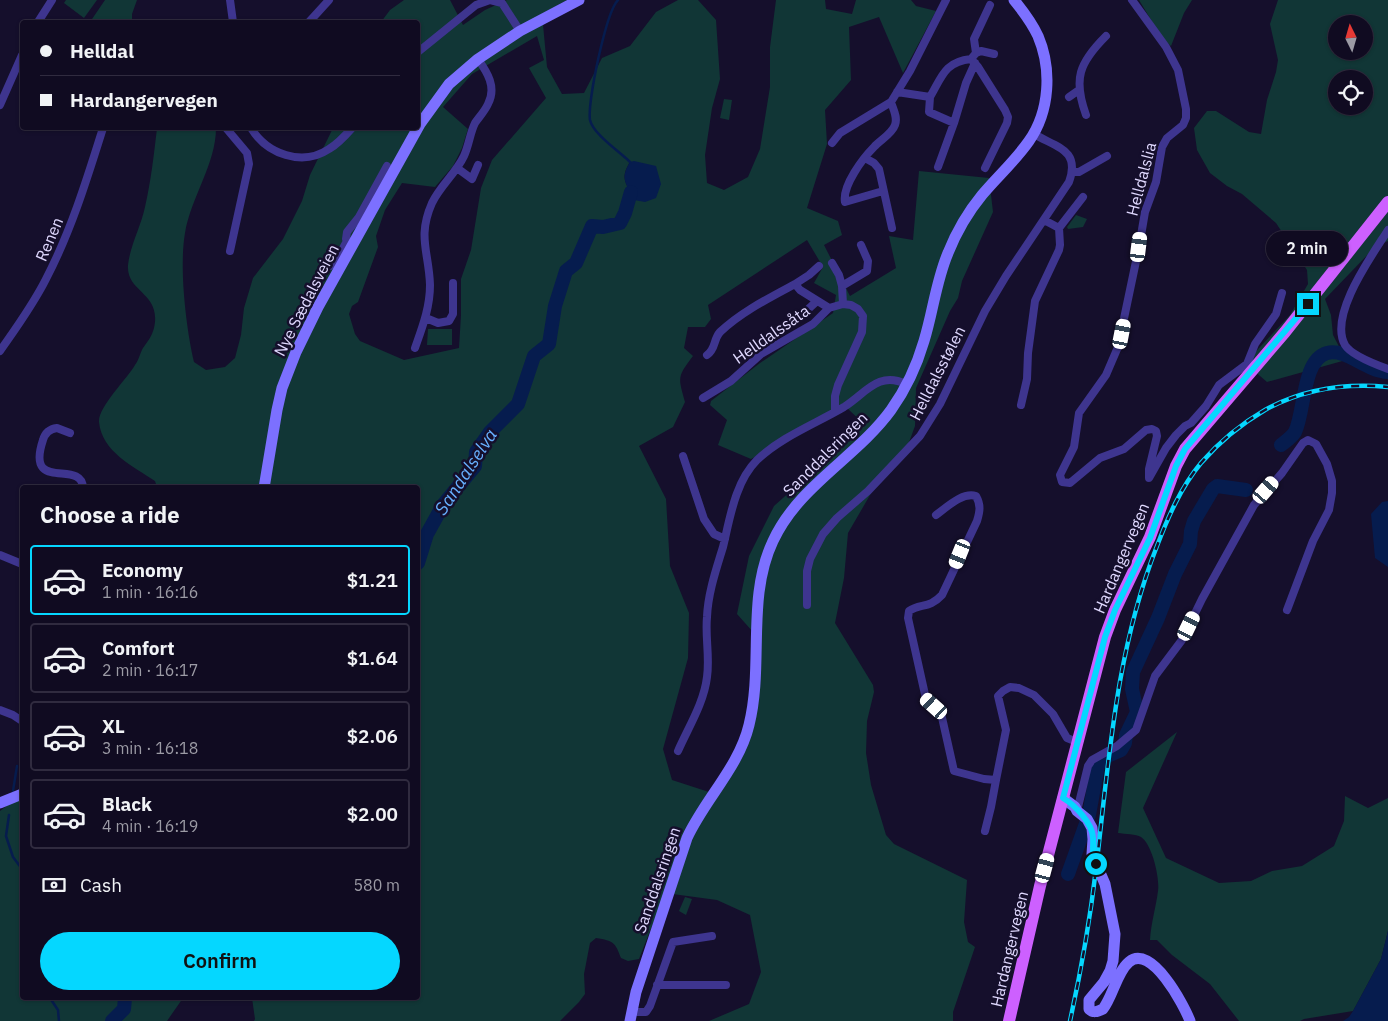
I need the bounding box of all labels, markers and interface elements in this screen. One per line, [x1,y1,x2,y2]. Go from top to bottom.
north arrow [1328,15,1372,60]
map controls [1328,15,1373,115]
text: Helldal [70,39,134,63]
button: locate [1328,70,1373,115]
text: Hardangervegen [70,88,218,112]
street label: Helldalslia [1122,139,1161,218]
street label: Renen [31,214,67,264]
car [1129,231,1148,263]
callout: 2 min [1267,232,1349,266]
text: 2 min [1286,238,1328,258]
street label: Nye Sædalsveien [269,241,343,359]
route end [1297,293,1319,315]
street label: Helldalssåta [729,300,814,368]
car [1111,318,1132,350]
street label: Helldalsstølen [905,323,969,423]
street label: Sanddalsringen [779,408,871,500]
water label: Sandalselva [429,424,502,519]
car [1250,474,1281,506]
text: Choose a ride [40,500,180,529]
street label: Hardangervegen [1089,500,1153,616]
car [947,537,972,571]
icon: car [42,558,87,603]
text: Economy [102,558,183,582]
text: $1.21 [347,568,398,592]
text: 1 min · 16:16 [102,582,198,602]
car [1175,609,1202,643]
icon: car [42,636,87,681]
text: Comfort [102,636,175,660]
text: $1.64 [347,646,398,670]
text: 2 min · 16:17 [102,660,198,680]
car [917,690,950,722]
icon: car [42,714,87,759]
text: XL [102,714,125,738]
text: $2.06 [347,724,398,748]
text: 3 min · 16:18 [102,738,198,758]
icon: car [42,792,87,837]
text: Black [102,792,152,816]
text: $2.00 [347,802,398,826]
text: 4 min · 16:19 [102,816,198,836]
street label: Sanddalsringen [629,824,685,936]
car [1033,852,1056,884]
route start [1085,853,1107,875]
icon: cash [40,871,68,899]
text: Cash [80,873,122,897]
text: 580 m [353,875,400,895]
street label: Hardangervegen [986,889,1032,1009]
button: Confirm [40,932,400,990]

